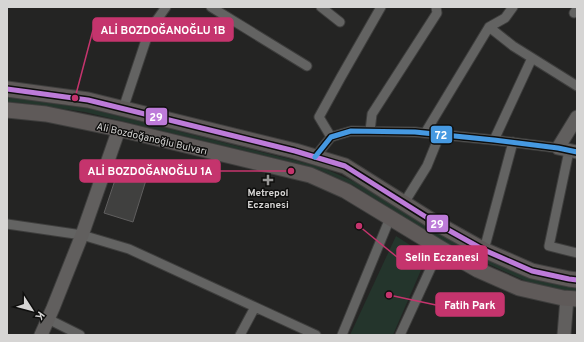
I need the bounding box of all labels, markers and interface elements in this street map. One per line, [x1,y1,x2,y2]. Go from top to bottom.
callout: ALİ BOZDOĞANOĞLU 1B [93,18,233,41]
text: ALİ BOZDOĞANOĞLU 1B [101,23,225,38]
line badge: 29 [145,107,168,126]
text: 29 [149,111,163,125]
street label: Ali Bozdoğanoğlu Bulvarı [95,120,208,159]
line badge: 72 [430,125,453,144]
text: 72 [435,129,447,143]
callout: ALİ BOZDOĞANOĞLU 1A [80,160,220,182]
text: ALİ BOZDOĞANOĞLU 1A [88,164,212,179]
marker: Metrepol Eczanesi [263,175,273,185]
place label: Metrepol Eczanesi [247,187,289,212]
line badge: 29 [426,214,449,233]
text: 29 [430,218,444,232]
callout: Selin Eczanesi [397,246,487,269]
text: Selin Eczanesi [405,251,479,265]
north arrow [12,290,52,330]
callout: Fatih Park [436,293,504,316]
text: Fatih Park [444,299,496,313]
text: K [31,308,47,323]

